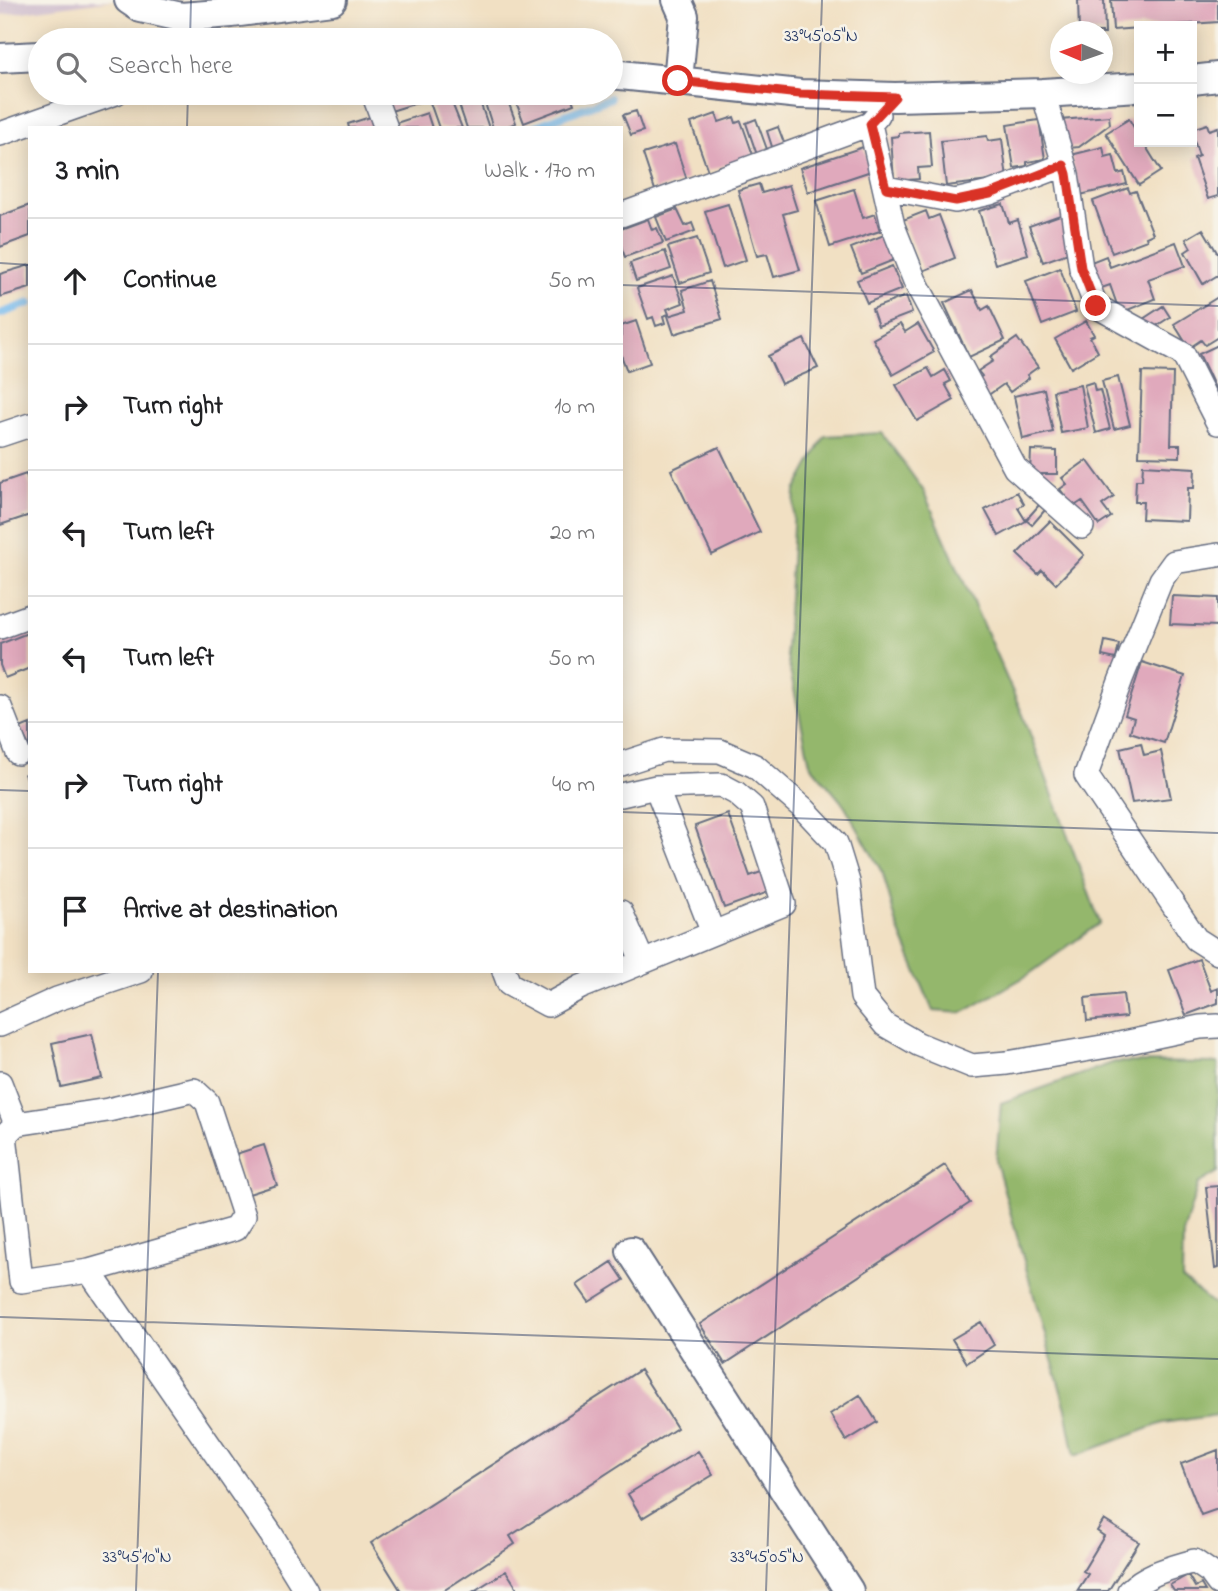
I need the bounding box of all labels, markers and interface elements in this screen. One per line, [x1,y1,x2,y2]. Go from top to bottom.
north arrow [1050,21,1113,84]
map controls [1134,21,1197,147]
button: + [1134,21,1197,84]
text: 33°45'05"N [784,24,858,50]
search box [28,28,623,105]
icon: search [52,48,90,86]
text: Search here [108,48,233,86]
route start [662,65,693,96]
button: − [1134,84,1197,147]
text: 3 min [56,150,119,194]
text: Walk · 170 m [484,155,595,188]
icon: ahead [56,262,94,300]
text: Continue [123,262,216,300]
text: 50 m [548,265,595,298]
route end [1080,290,1111,321]
icon: right [56,388,94,426]
text: Turn right [123,388,223,426]
text: 10 m [554,391,595,424]
icon: left [56,514,94,552]
text: Turn left [123,514,214,552]
text: 20 m [550,517,595,550]
icon: left [56,640,94,678]
text: Turn left [123,640,214,678]
text: 50 m [548,643,595,676]
icon: right [56,766,94,804]
text: Turn right [123,766,223,804]
text: 40 m [552,769,595,802]
icon: arrive [56,892,94,930]
text: Arrive at destination [123,892,338,930]
text: 33°45'10"N [102,1545,172,1571]
text: 33°45'05"N [730,1545,804,1571]

